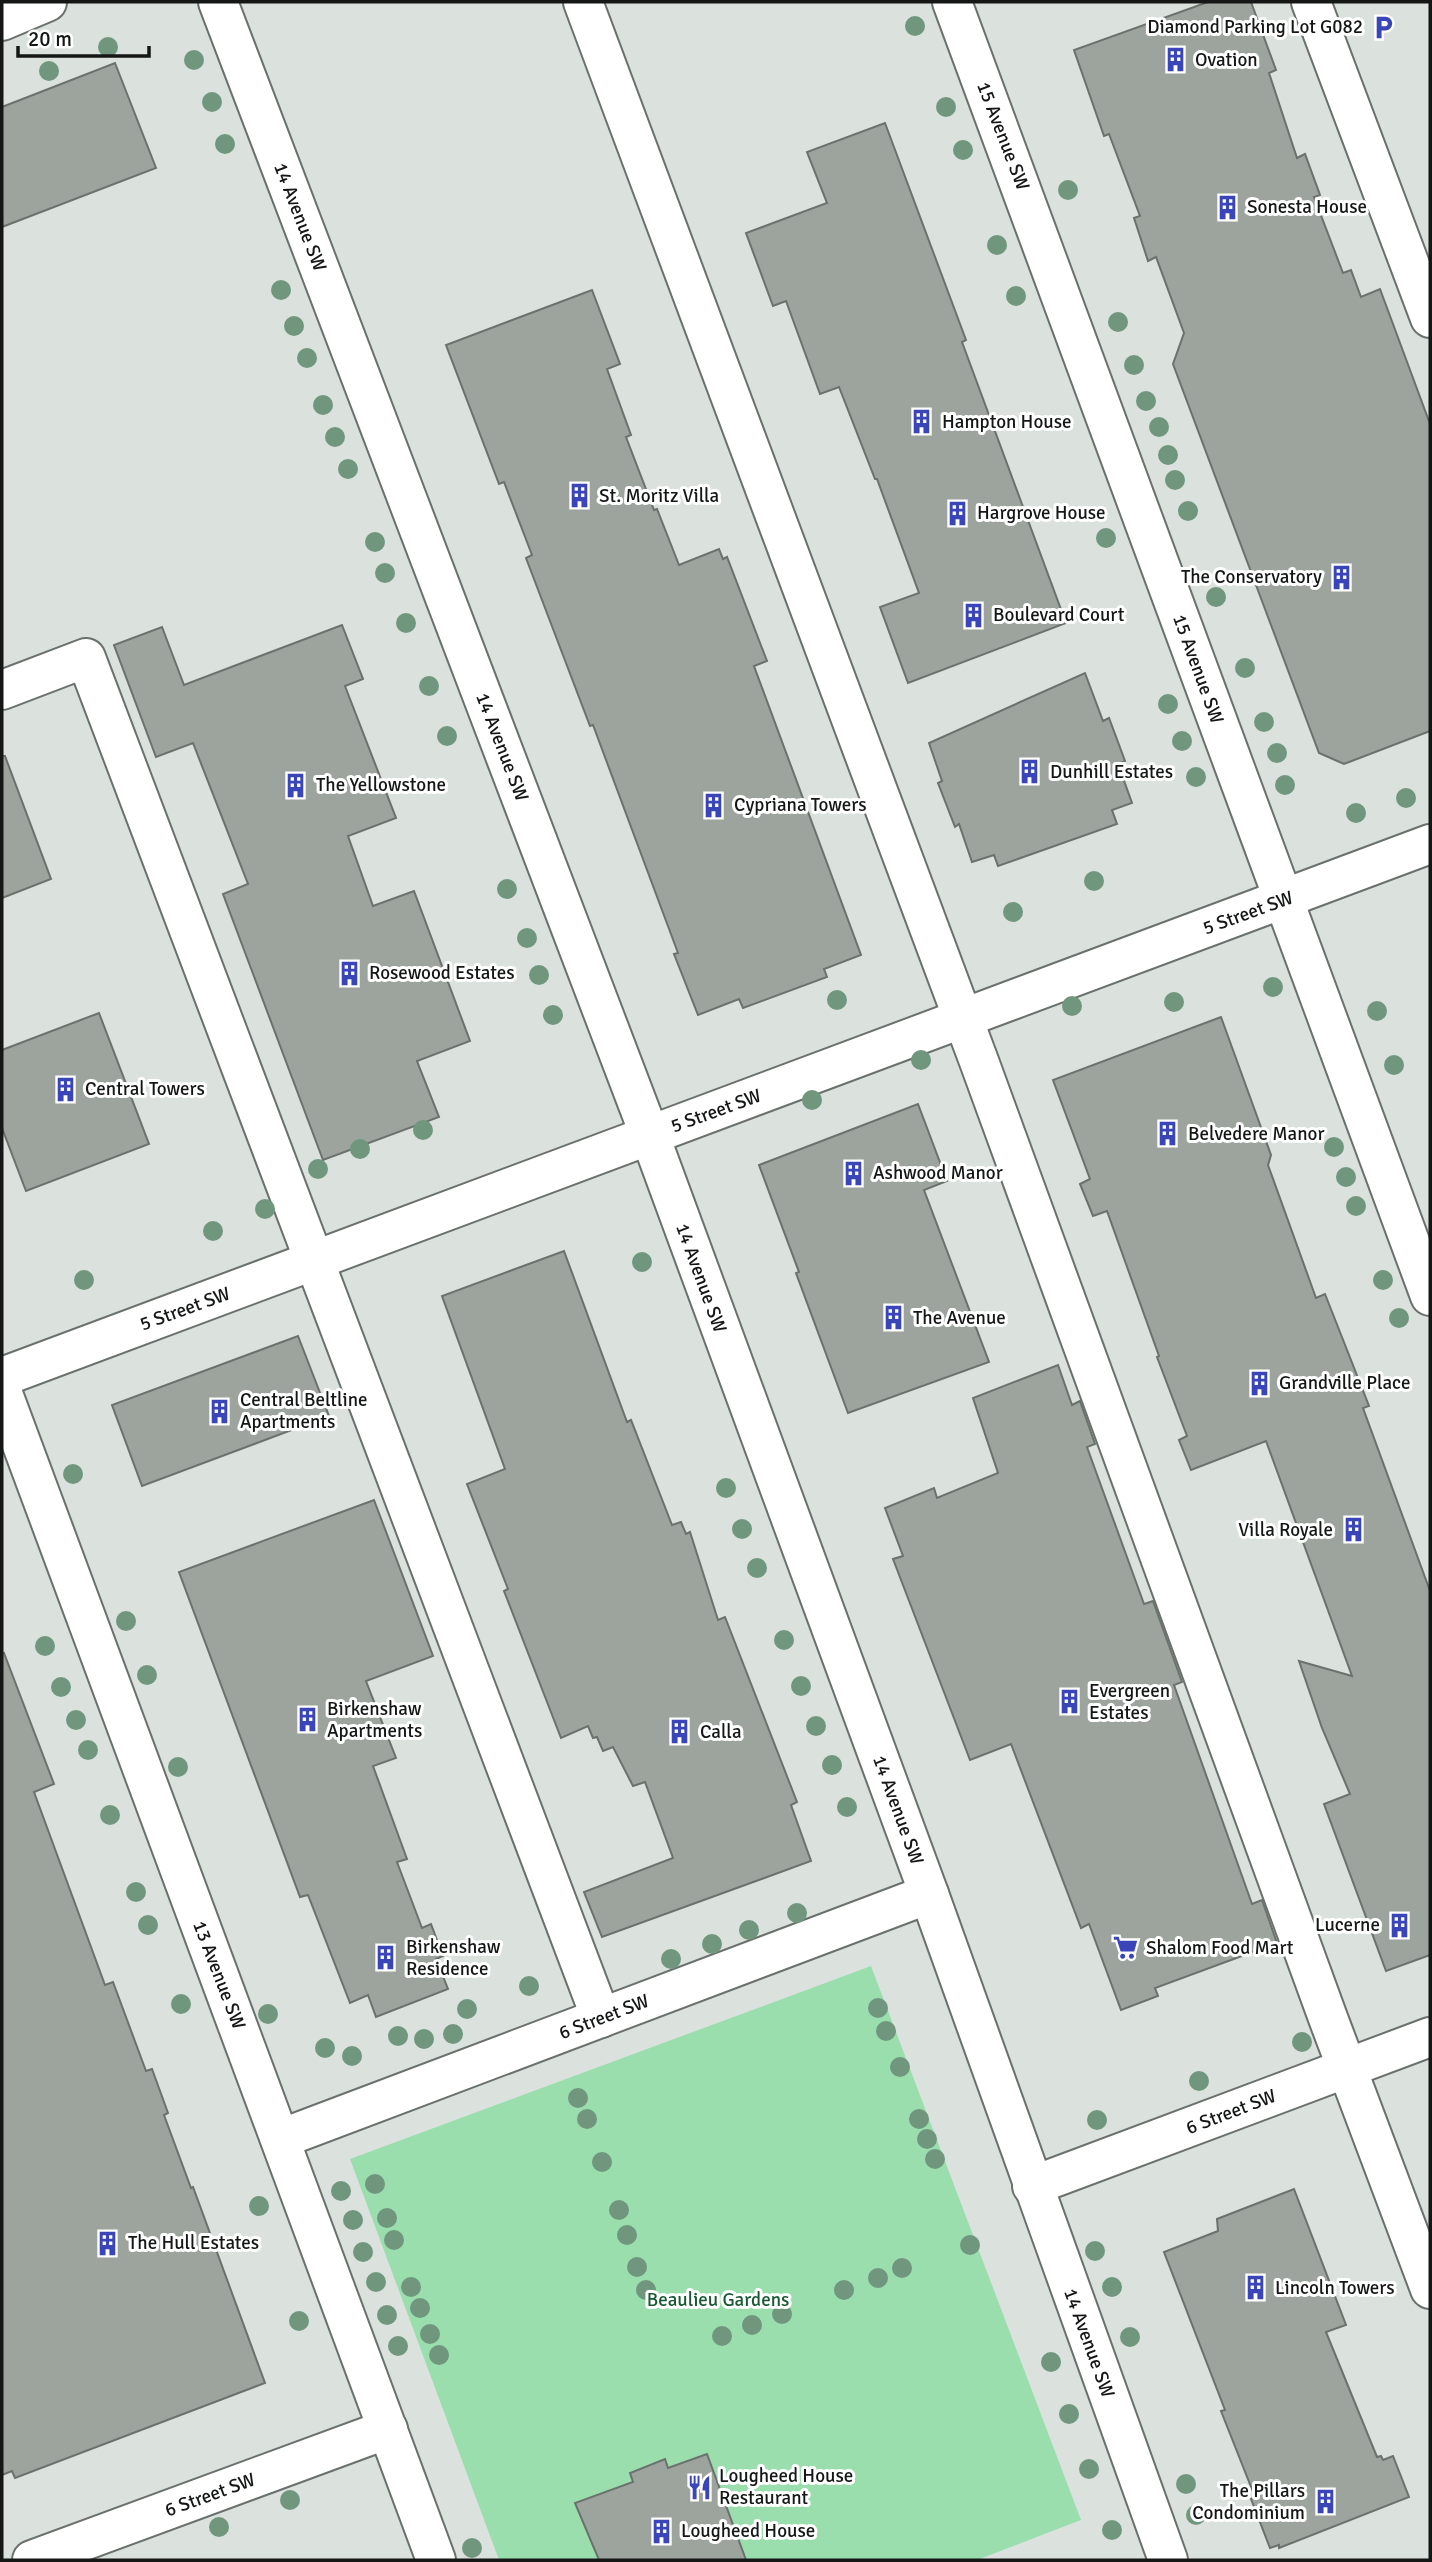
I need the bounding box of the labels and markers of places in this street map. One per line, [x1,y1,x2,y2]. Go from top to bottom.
parking icon: Diamond Parking Lot G082 [1369,13,1397,41]
place label: Diamond Parking Lot G082 [1147,15,1363,39]
building icon: Ovation [1161,46,1189,74]
place label: Ovation [1195,48,1258,72]
building icon: Sonesta House [1213,193,1241,221]
place label: Sonesta House [1247,195,1367,219]
building icon: Hampton House [908,408,936,436]
place label: Hampton House [942,410,1071,434]
building icon: St. Moritz Villa [565,482,593,510]
place label: St. Moritz Villa [599,484,719,508]
building icon: Hargrove House [943,499,971,527]
place label: Hargrove House [977,501,1106,525]
building icon: The Conservatory [1328,563,1356,591]
place label: The Conservatory [1181,565,1322,589]
building icon: Boulevard Court [959,601,987,629]
place label: Boulevard Court [993,603,1125,627]
building icon: Dunhill Estates [1016,758,1044,786]
place label: Dunhill Estates [1050,760,1173,784]
building icon: The Yellowstone [282,771,310,799]
place label: The Yellowstone [316,773,446,797]
building icon: Cypriana Towers [700,791,728,819]
place label: Cypriana Towers [734,793,866,817]
building icon: Rosewood Estates [335,959,363,987]
place label: Rosewood Estates [369,961,515,985]
building icon: Central Towers [51,1075,79,1103]
place label: Central Towers [85,1077,205,1101]
building icon: Belvedere Manor [1154,1120,1182,1148]
place label: Belvedere Manor [1188,1122,1324,1146]
building icon: Ashwood Manor [839,1159,867,1187]
place label: Ashwood Manor [873,1161,1003,1185]
building icon: The Avenue [879,1304,907,1332]
place label: The Avenue [913,1306,1006,1330]
building icon: Grandville Place [1245,1369,1273,1397]
place label: Grandville Place [1279,1371,1410,1395]
place label: Central Beltline Apartments [240,1388,368,1434]
building icon: Central Beltline Apartments [206,1397,234,1425]
building icon: Villa Royale [1339,1516,1367,1544]
place label: Villa Royale [1238,1518,1333,1542]
place label: Evergreen Estates [1089,1679,1170,1725]
building icon: Evergreen Estates [1055,1688,1083,1716]
place label: Birkenshaw Apartments [327,1697,422,1743]
building icon: Birkenshaw Apartments [293,1706,321,1734]
building icon: Calla [666,1718,694,1746]
place label: Calla [700,1720,742,1744]
building icon: Lucerne [1386,1911,1414,1939]
place label: Lucerne [1315,1913,1380,1937]
supermarket icon: Shalom Food Mart [1112,1934,1140,1962]
place label: Birkenshaw Residence [406,1935,501,1981]
place label: Shalom Food Mart [1146,1936,1294,1960]
building icon: Birkenshaw Residence [372,1944,400,1972]
building icon: The Hull Estates [94,2229,122,2257]
place label: The Hull Estates [128,2231,259,2255]
building icon: Lincoln Towers [1241,2274,1269,2302]
place label: Lincoln Towers [1275,2276,1395,2300]
place label: Lougheed House Restaurant [719,2464,853,2510]
restaurant icon: Lougheed House Restaurant [685,2473,713,2501]
place label: The Pillars Condominium [1192,2479,1305,2525]
building icon: The Pillars Condominium [1311,2488,1339,2516]
building icon: Lougheed House [647,2517,675,2545]
place label: Lougheed House [681,2519,815,2543]

